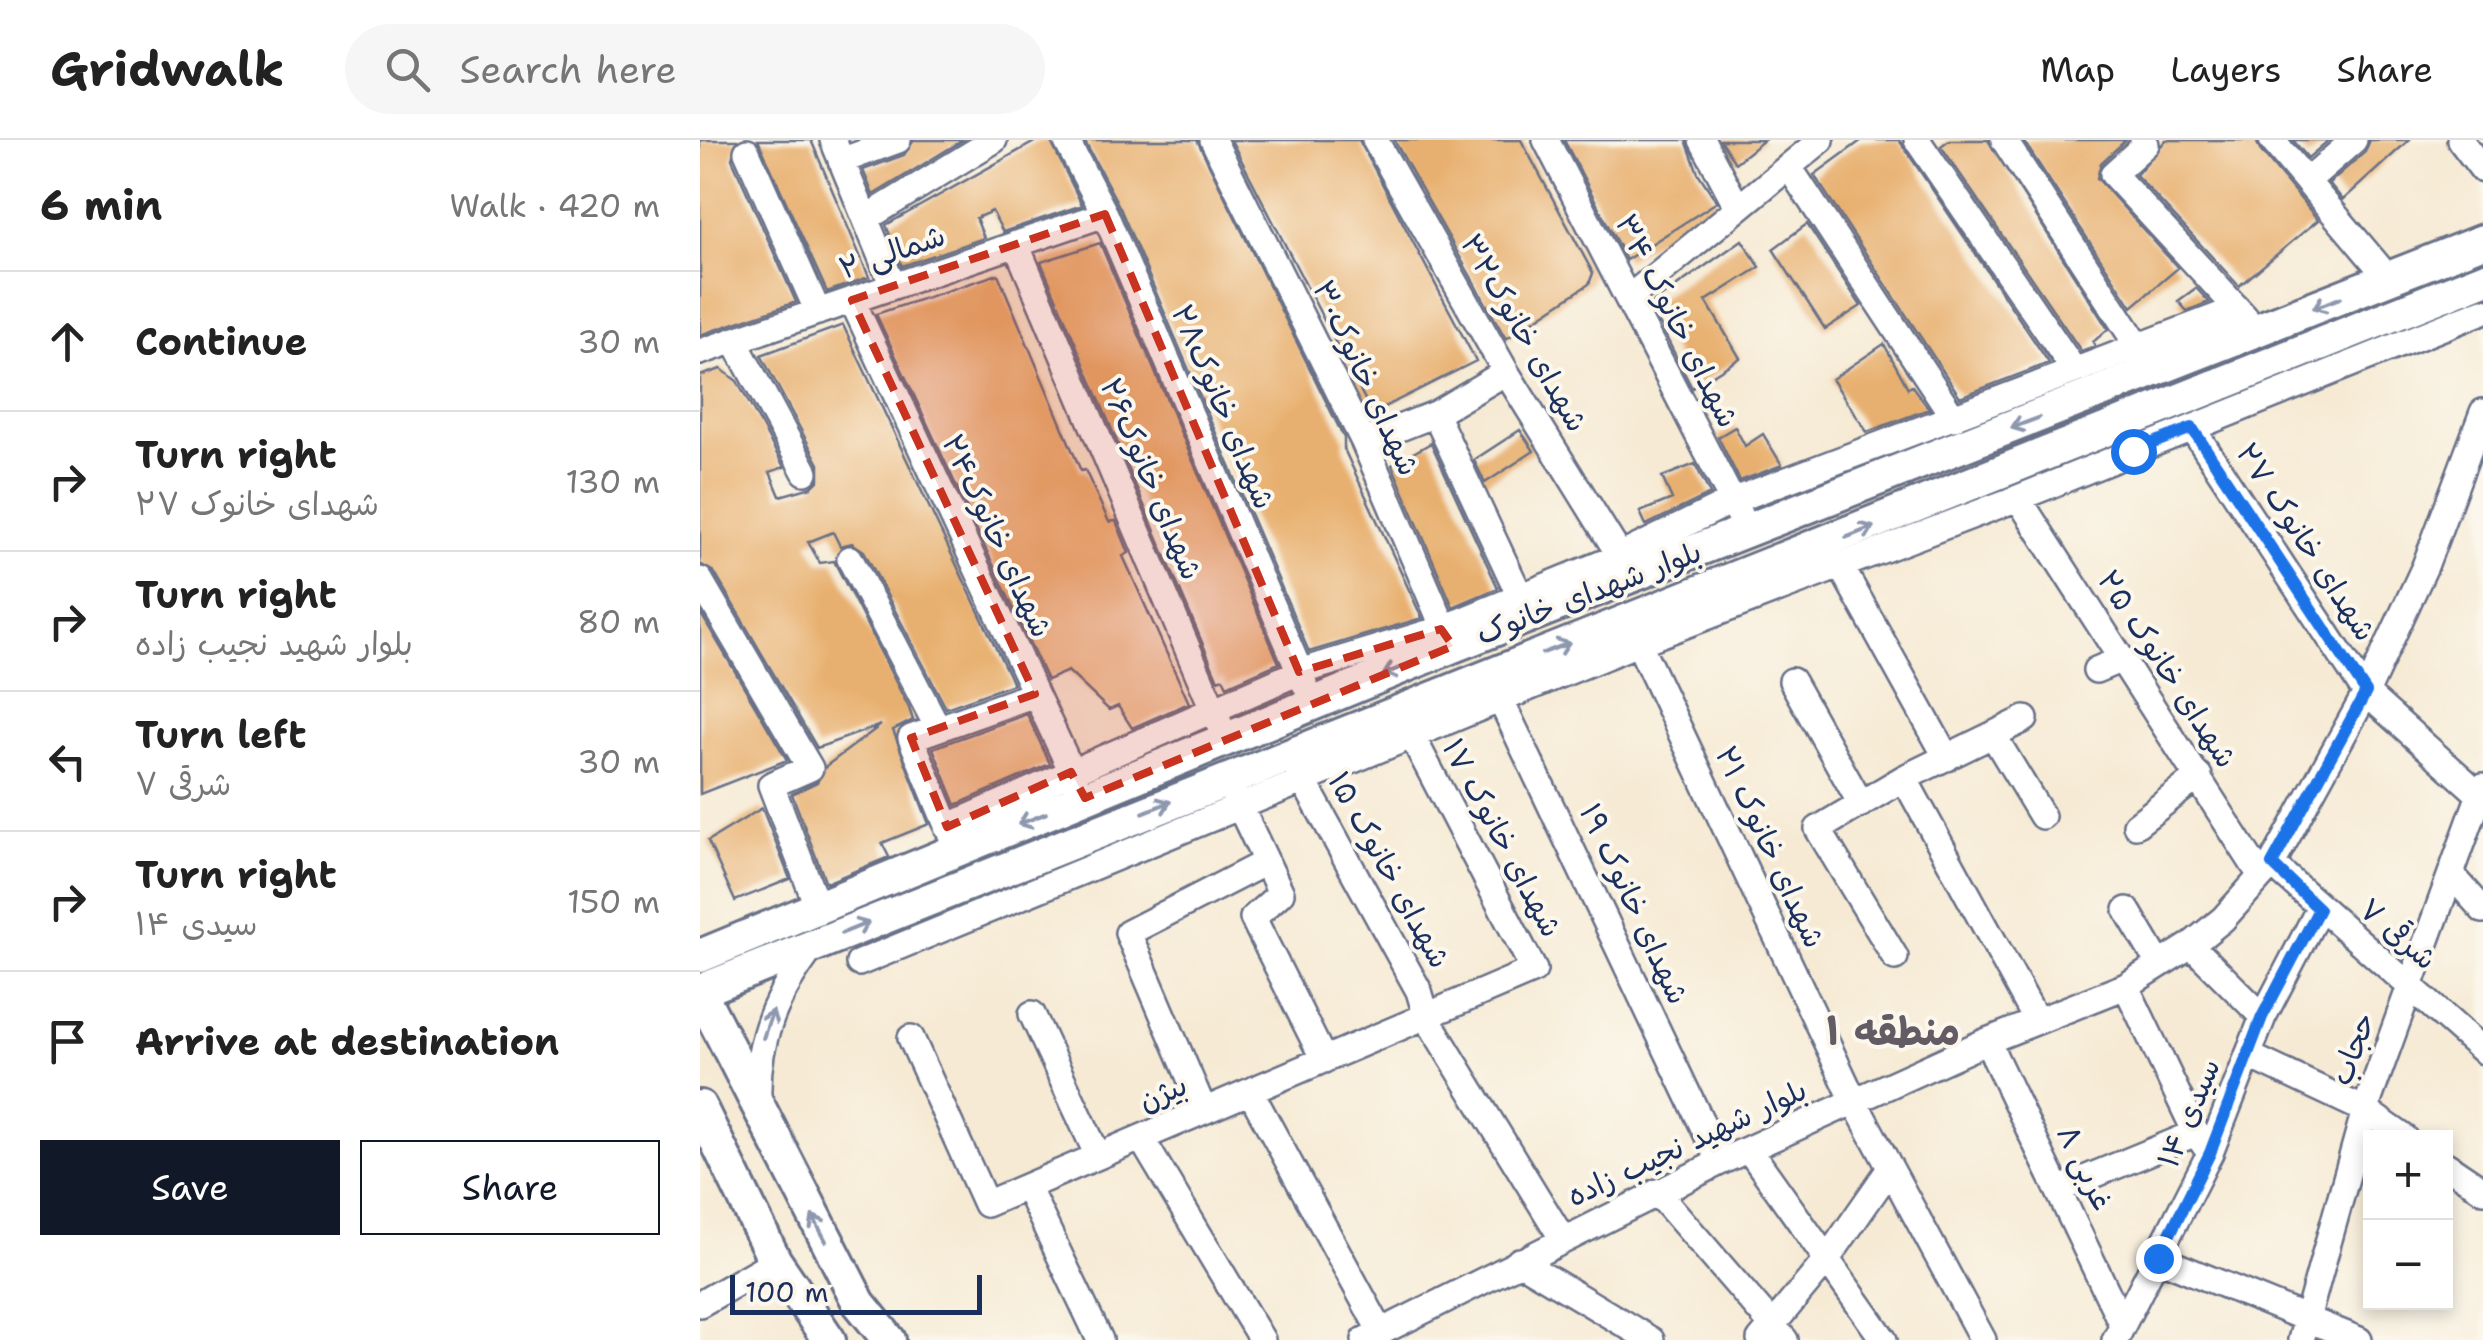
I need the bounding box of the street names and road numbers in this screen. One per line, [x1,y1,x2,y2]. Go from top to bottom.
street label: ۳۴ شهدای خانوک [1606,207,1749,435]
street label: شمالی ۲ [833,214,950,289]
street label: شهدای خانوک۳۲ [1451,226,1598,439]
street label: شهدای خانوک۳۰ [1303,273,1430,482]
street label: شهدای خانوک۲۸ [1162,298,1285,515]
street label: شهدای خانوک۲۶ [1090,372,1212,586]
street label: شهدای خانوک۲۴ [932,427,1063,644]
street label: شهدای خانوک ۲۷ [2227,435,2386,649]
street label: بلوار شهدای خانوک [1470,531,1707,654]
street label: شهدای خانوک ۲۵ [2088,562,2247,776]
street label: شهدای خانوک ۱۷ [1433,731,1572,944]
street label: شهدای خانوک ۲۱ [1706,739,1835,954]
street label: شهدای خانوک ۱۵ [1318,764,1460,975]
street label: شهدای خانوک ۱۹ [1570,797,1699,1011]
street label: شرقی ۷ [2351,889,2446,979]
street label: حجاب [2320,1007,2385,1091]
street label: سیدی ۱۴ [2147,1052,2230,1174]
street label: بیژن [1132,1064,1194,1121]
street label: بلوار شهید نجیب زاده [1560,1069,1813,1216]
street label: غربی ۸ [2047,1118,2124,1217]

